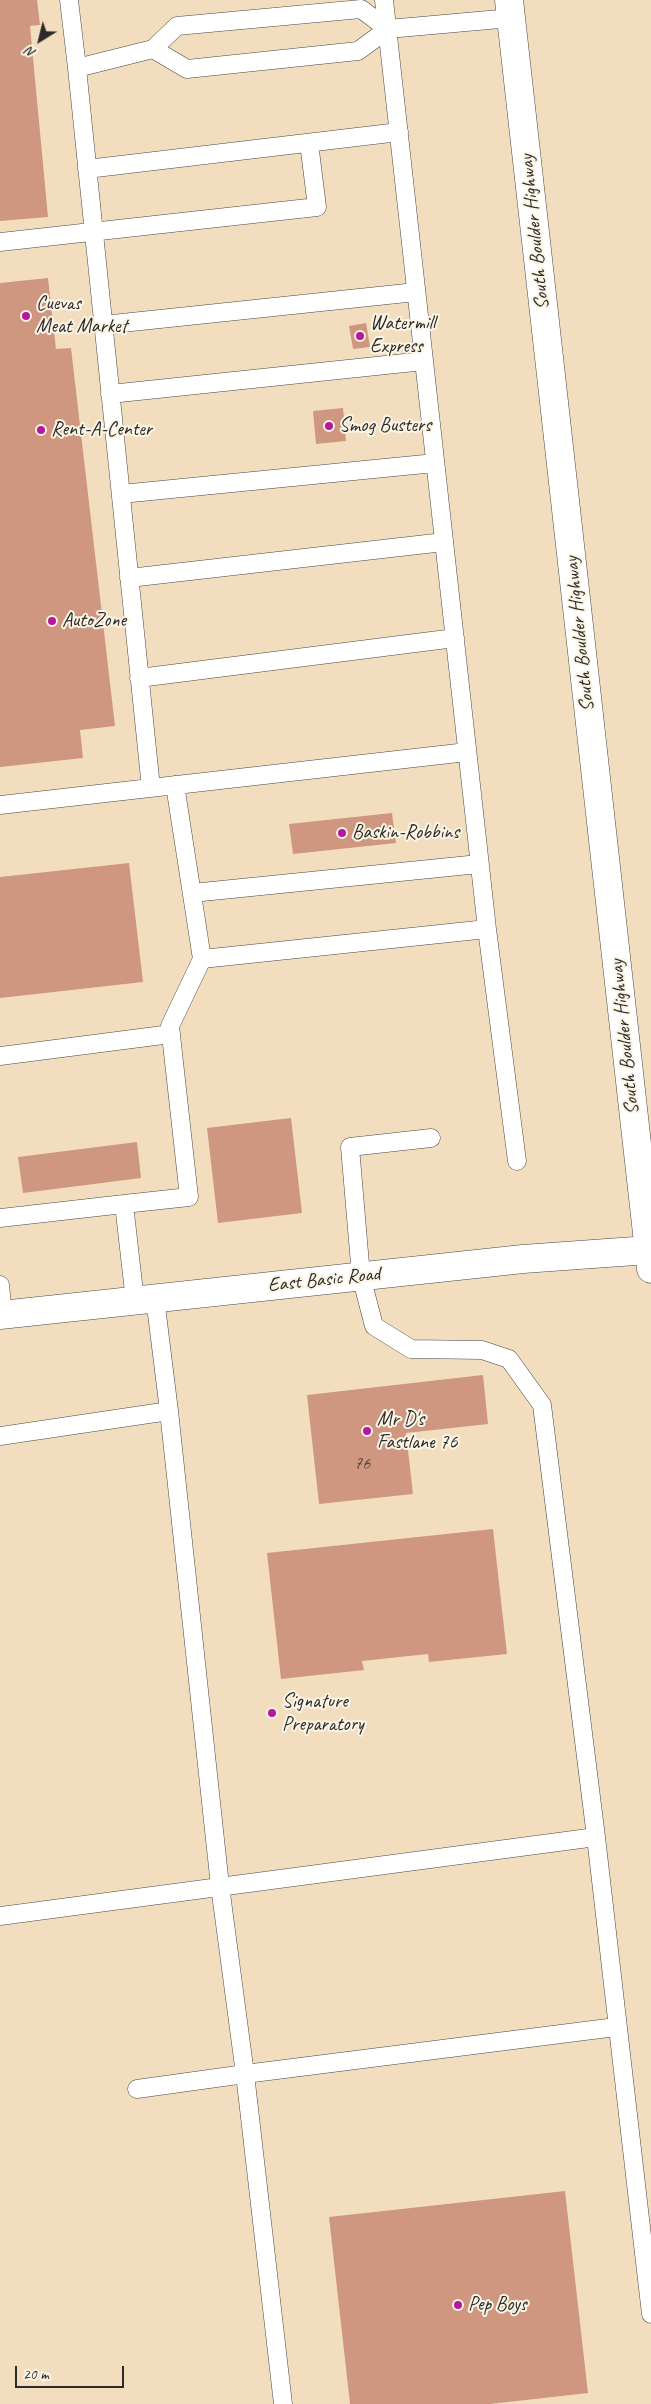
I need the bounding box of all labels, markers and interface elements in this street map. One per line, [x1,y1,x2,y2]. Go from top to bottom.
north arrow [15,15,65,65]
text: N [22,43,39,62]
street label: South Boulder Highway [515,153,555,311]
place label: Cuevas Meat Market [36,292,127,339]
marker: Cuevas Meat Market [20,310,32,322]
place label: Watermill Express [370,312,435,359]
marker: Watermill Express [354,330,366,342]
place label: Smog Busters [339,414,431,438]
place label: Rent-A-Center [51,418,152,442]
marker: Smog Busters [323,420,335,432]
marker: Rent-A-Center [35,424,47,436]
street label: South Boulder Highway [560,555,600,713]
place label: AutoZone [62,609,126,633]
marker: AutoZone [46,615,58,627]
place label: Baskin-Robbins [352,821,459,845]
marker: Baskin-Robbins [336,827,348,839]
street label: South Boulder Highway [605,958,645,1116]
street label: East Basic Road [267,1262,381,1298]
place label: Mr D's Fastlane 76 [377,1408,457,1455]
marker: Mr D's Fastlane 76 [361,1425,373,1437]
house number: 76 [354,1453,370,1475]
place label: Signature Preparatory [282,1690,364,1737]
marker: Signature Preparatory [266,1707,278,1719]
place label: Pep Boys [468,2293,527,2317]
marker: Pep Boys [452,2299,464,2311]
scale bar [18,2356,126,2388]
text: 20 m [23,2365,49,2384]

